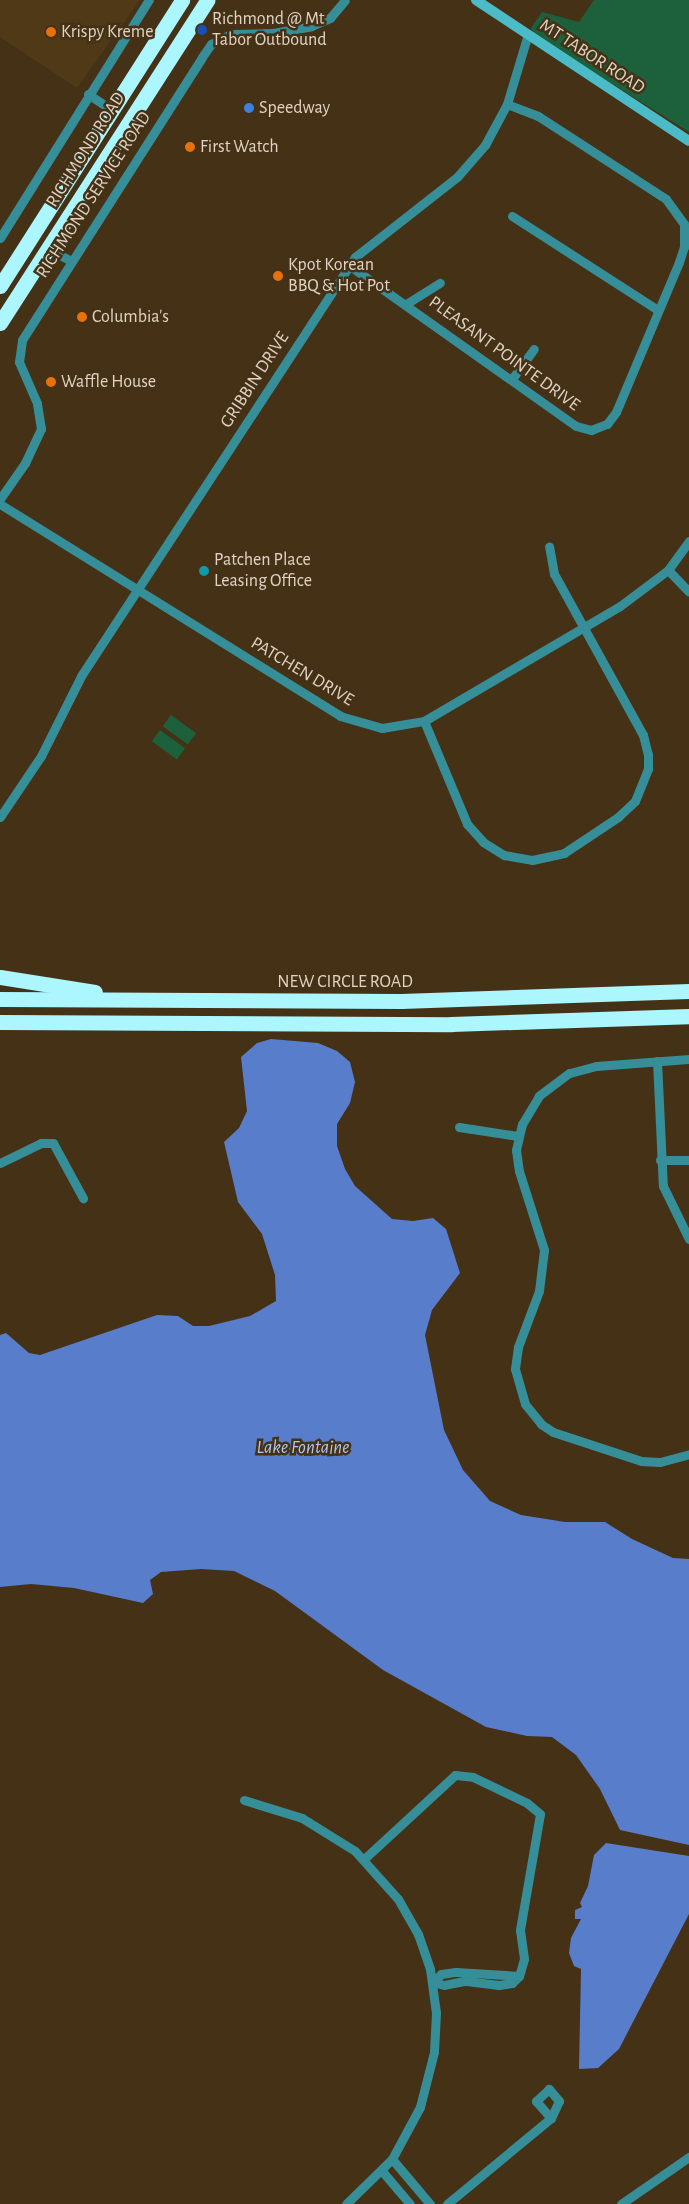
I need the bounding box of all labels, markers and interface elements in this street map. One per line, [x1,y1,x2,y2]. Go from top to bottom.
place label: Richmond @ Mt Tabor Outbound [212,9,327,52]
street label: MT TABOR ROAD [535,15,649,99]
place label: Krispy Kreme [61,21,154,43]
marker: Richmond @ Mt Tabor Outbound [196,24,208,36]
marker: Krispy Kreme [45,26,57,38]
street label: RICHMOND ROAD [42,88,130,212]
place label: Speedway [259,97,330,119]
marker: Speedway [243,102,255,114]
street label: RICHMOND SERVICE ROAD [32,108,156,282]
place label: First Watch [200,136,279,158]
marker: First Watch [184,141,196,153]
place label: Kpot Korean BBQ & Hot Pot [288,255,390,298]
marker: Kpot Korean BBQ & Hot Pot [272,270,284,282]
street label: PLEASANT POINTE DRIVE [424,292,584,416]
place label: Columbia's [92,306,169,328]
marker: Columbia's [76,311,88,323]
street label: GRIBBIN DRIVE [216,328,294,432]
place label: Waffle House [61,371,156,393]
marker: Waffle House [45,376,57,388]
place label: Patchen Place Leasing Office [214,550,312,592]
marker: Patchen Place Leasing Office [198,565,210,577]
street label: PATCHEN DRIVE [246,633,358,711]
street label: NEW CIRCLE ROAD [277,971,413,993]
water label: Lake Fontaine [257,1437,349,1459]

